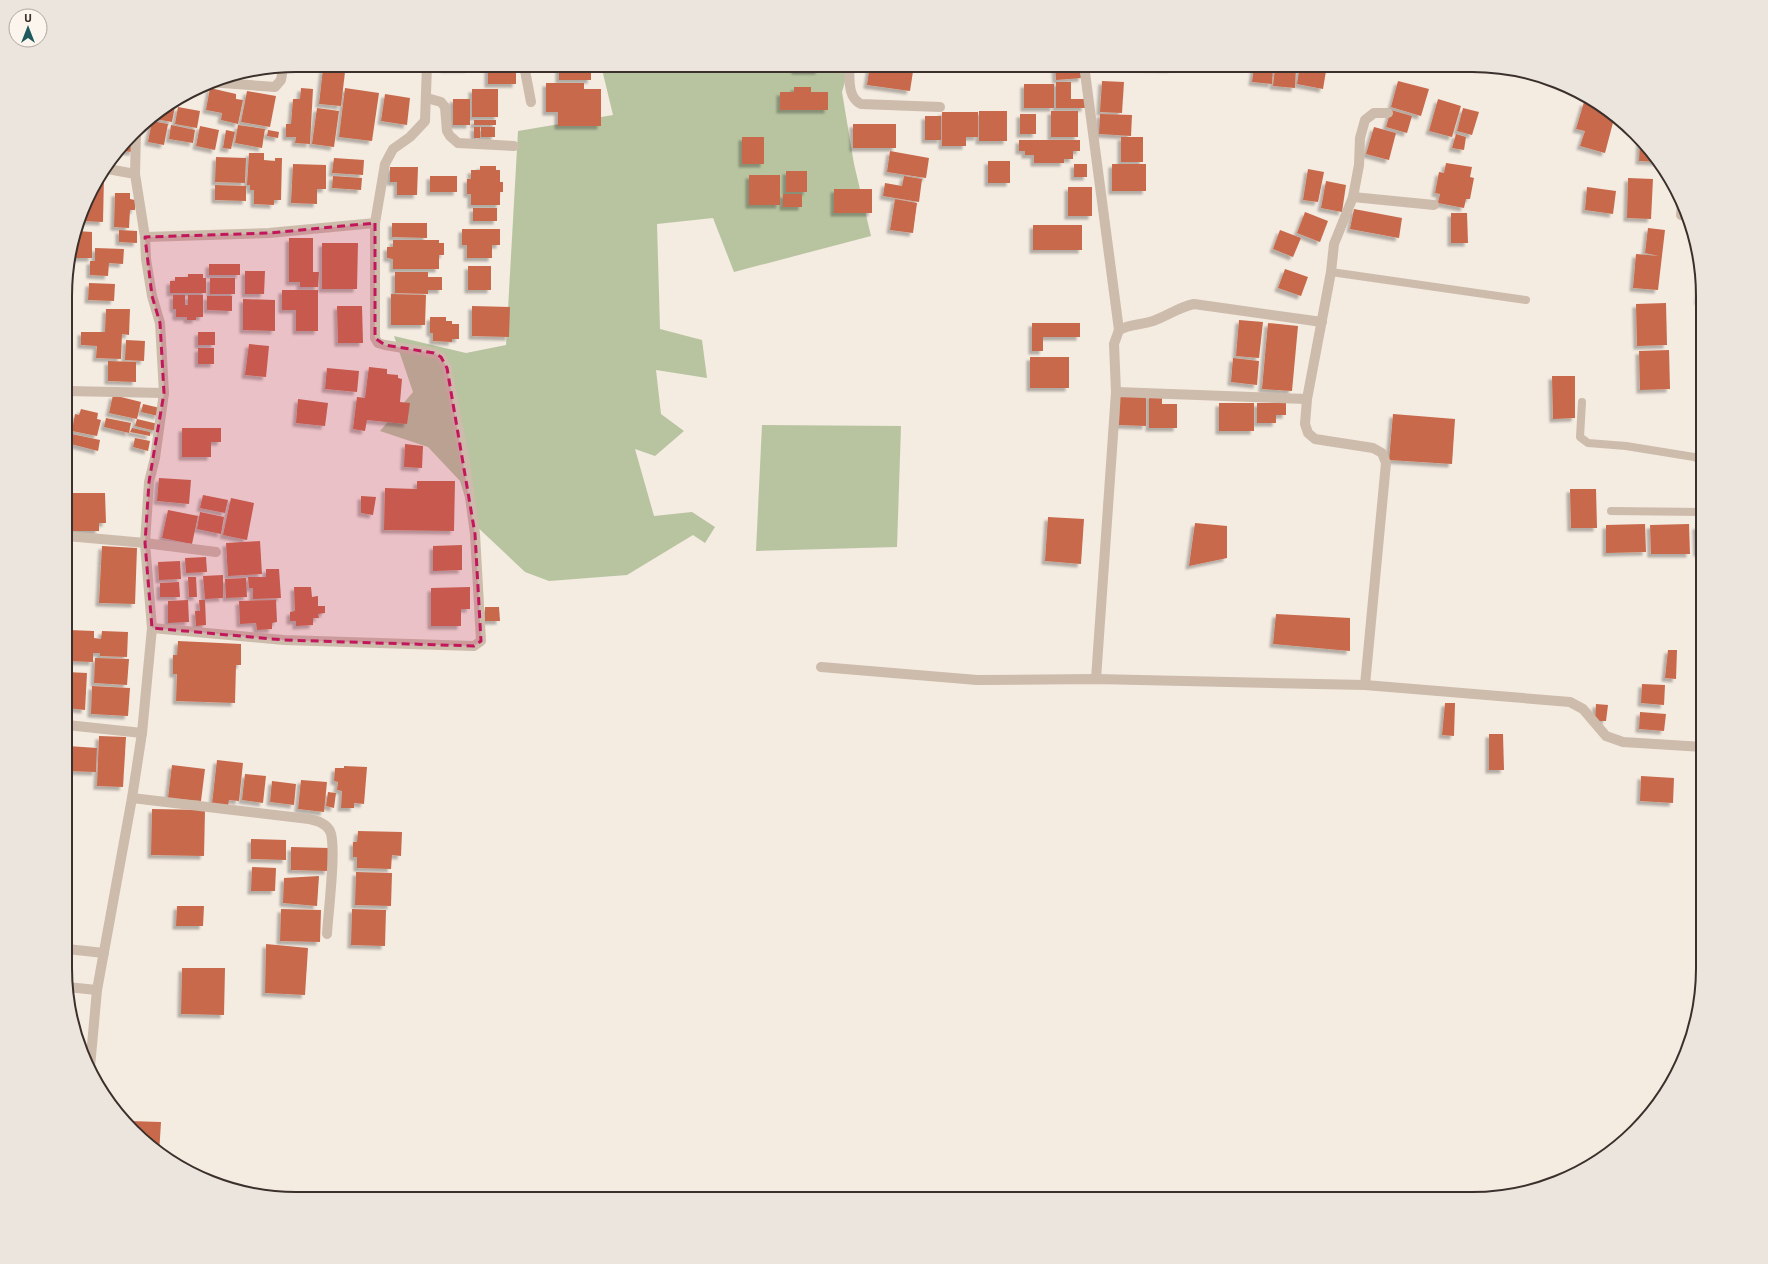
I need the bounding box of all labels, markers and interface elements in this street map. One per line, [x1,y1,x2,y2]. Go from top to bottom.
north arrow [8,8,48,48]
text: U [24,11,32,24]

